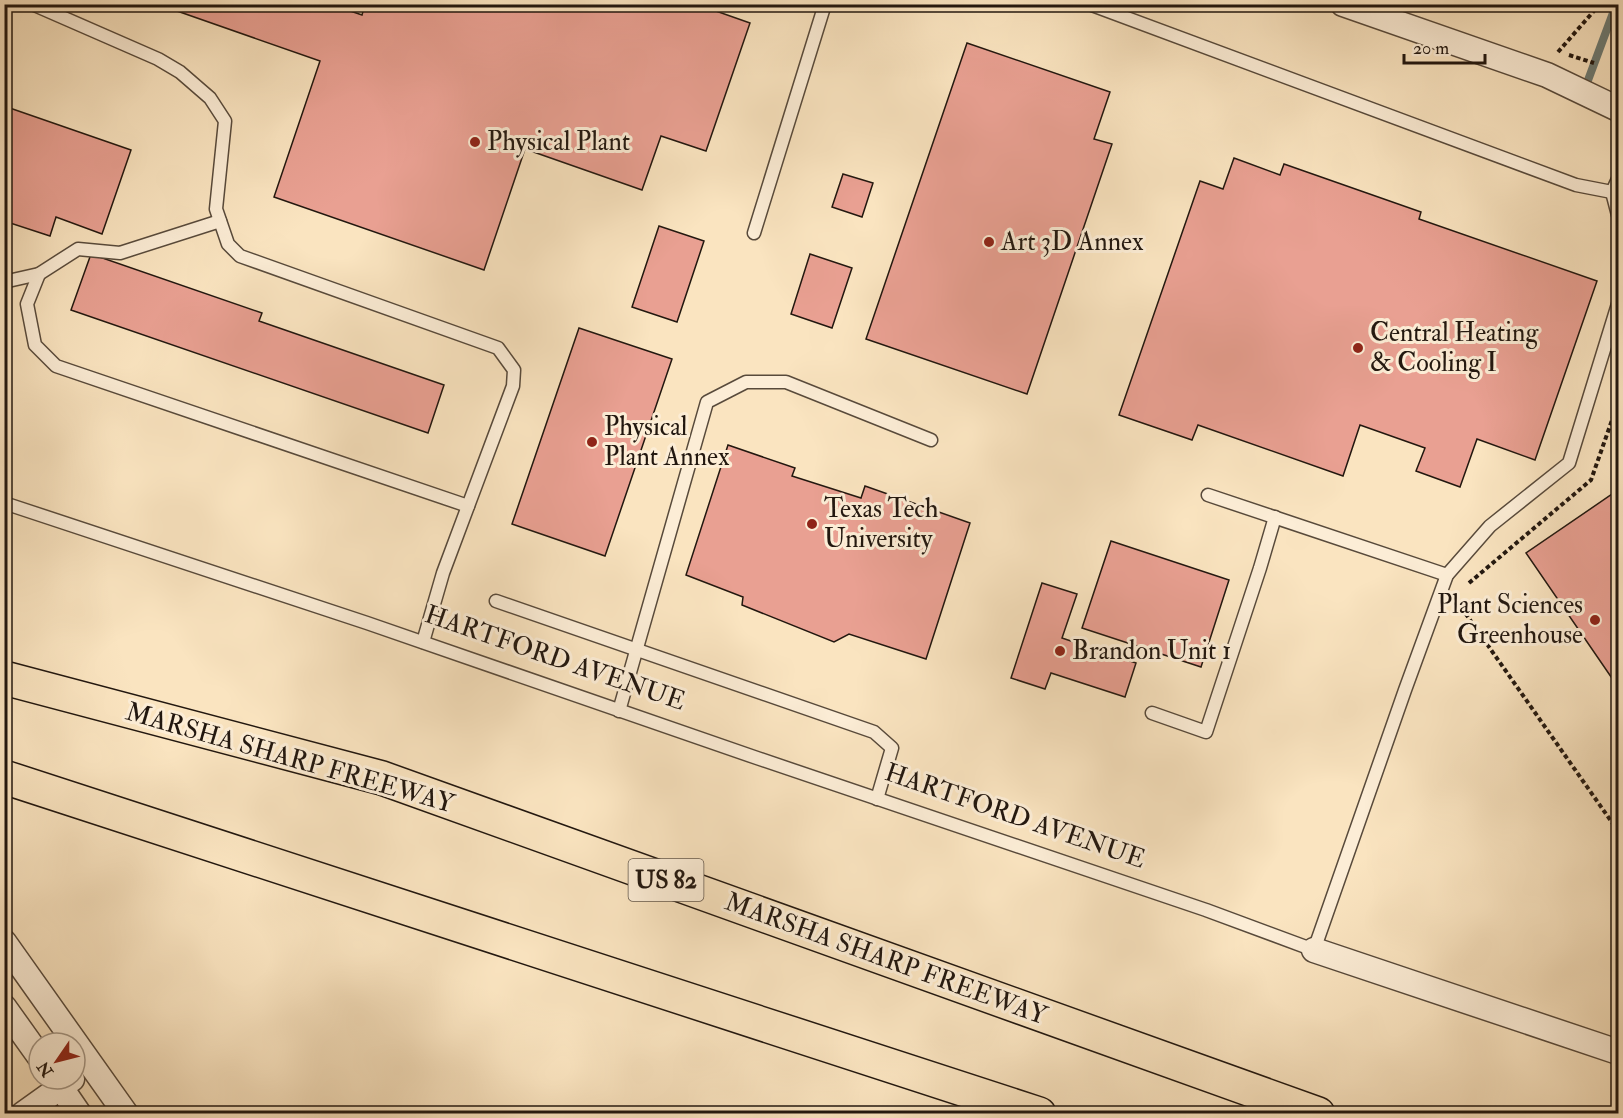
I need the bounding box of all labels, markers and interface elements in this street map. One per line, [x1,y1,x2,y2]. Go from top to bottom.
scale bar [1404,27,1485,65]
text: 20 m [1413,37,1449,60]
place label: Physical Plant [487,126,630,158]
marker: Physical Plant [468,135,482,149]
place label: Art 3D Annex [1000,226,1144,258]
marker: Art 3D Annex [982,235,996,249]
place label: Central Heating & Cooling I [1370,317,1539,379]
marker: Central Heating & Cooling I [1351,341,1365,355]
place label: Physical Plant Annex [604,411,730,473]
marker: Physical Plant Annex [585,435,599,449]
place label: Texas Tech University [824,493,939,555]
marker: Texas Tech University [805,517,819,531]
place label: Plant Sciences Greenhouse [1437,589,1583,651]
street label: HARTFORD AVENUE [421,598,689,718]
marker: Plant Sciences Greenhouse [1588,613,1602,627]
place label: Brandon Unit 1 [1072,635,1231,667]
marker: Brandon Unit 1 [1053,644,1067,658]
street label: MARSHA SHARP FREEWAY [122,696,459,821]
street label: HARTFORD AVENUE [881,756,1149,876]
road number: US 82 [628,859,704,901]
street label: MARSHA SHARP FREEWAY [721,886,1052,1033]
north arrow [27,1031,87,1091]
text: N [33,1057,58,1081]

